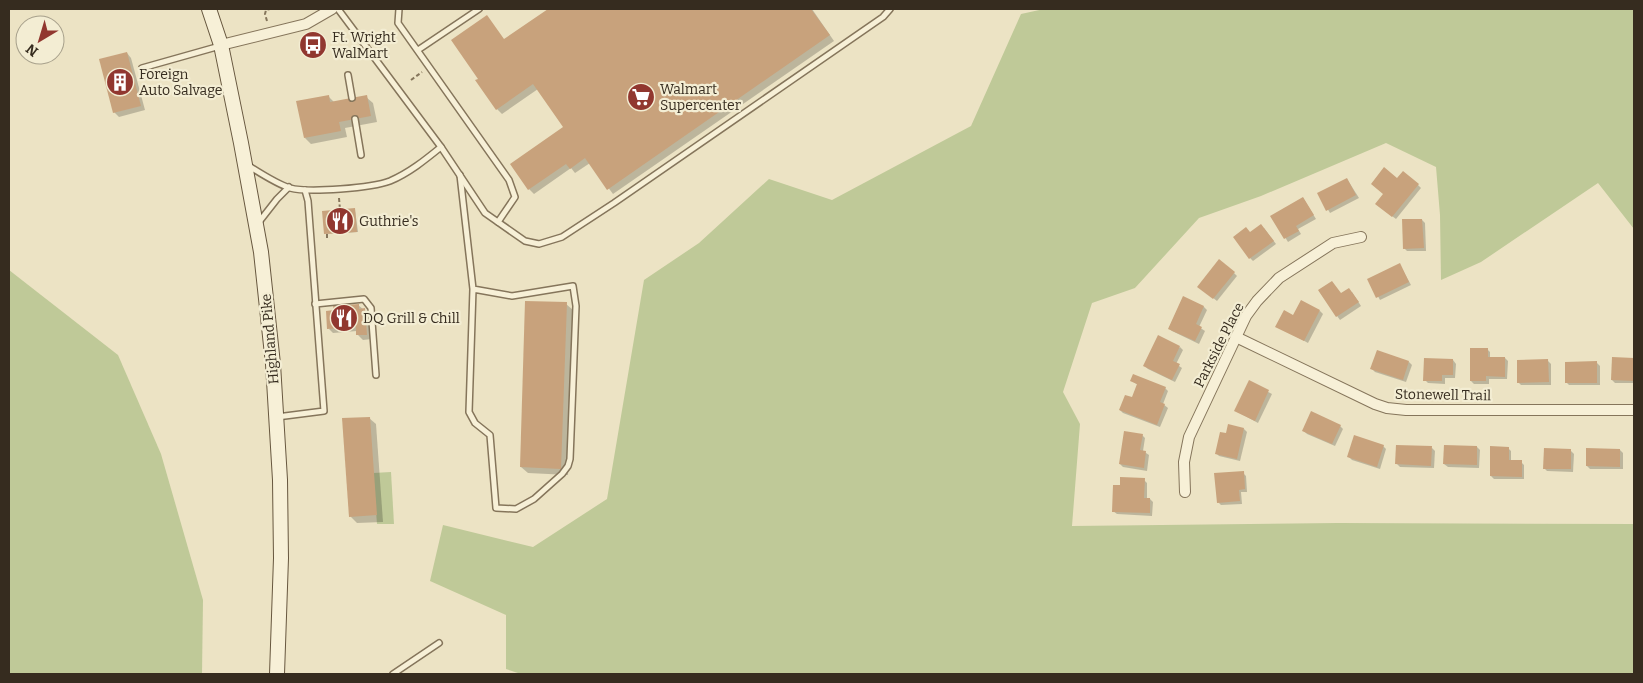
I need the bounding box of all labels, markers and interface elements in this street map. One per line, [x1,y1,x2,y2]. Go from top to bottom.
north arrow [15,15,65,65]
place label: Ft. Wright WalMart [332,29,396,62]
bus stop icon: Ft. Wright WalMart [298,30,328,60]
text: N [23,40,42,60]
place label: Foreign Auto Salvage [139,66,222,99]
building icon: Foreign Auto Salvage [105,67,135,97]
place label: Walmart Supercenter [660,81,741,114]
supermarket icon: Walmart Supercenter [626,82,656,112]
restaurant icon: Guthrie's [325,206,355,236]
place label: Guthrie's [359,213,419,230]
street label: Highland Pike [258,293,282,385]
street label: Parkside Place [1190,300,1248,390]
restaurant icon: DQ Grill & Chill [329,303,359,333]
place label: DQ Grill & Chill [363,310,460,327]
street label: Stonewell Trail [1395,386,1491,404]

